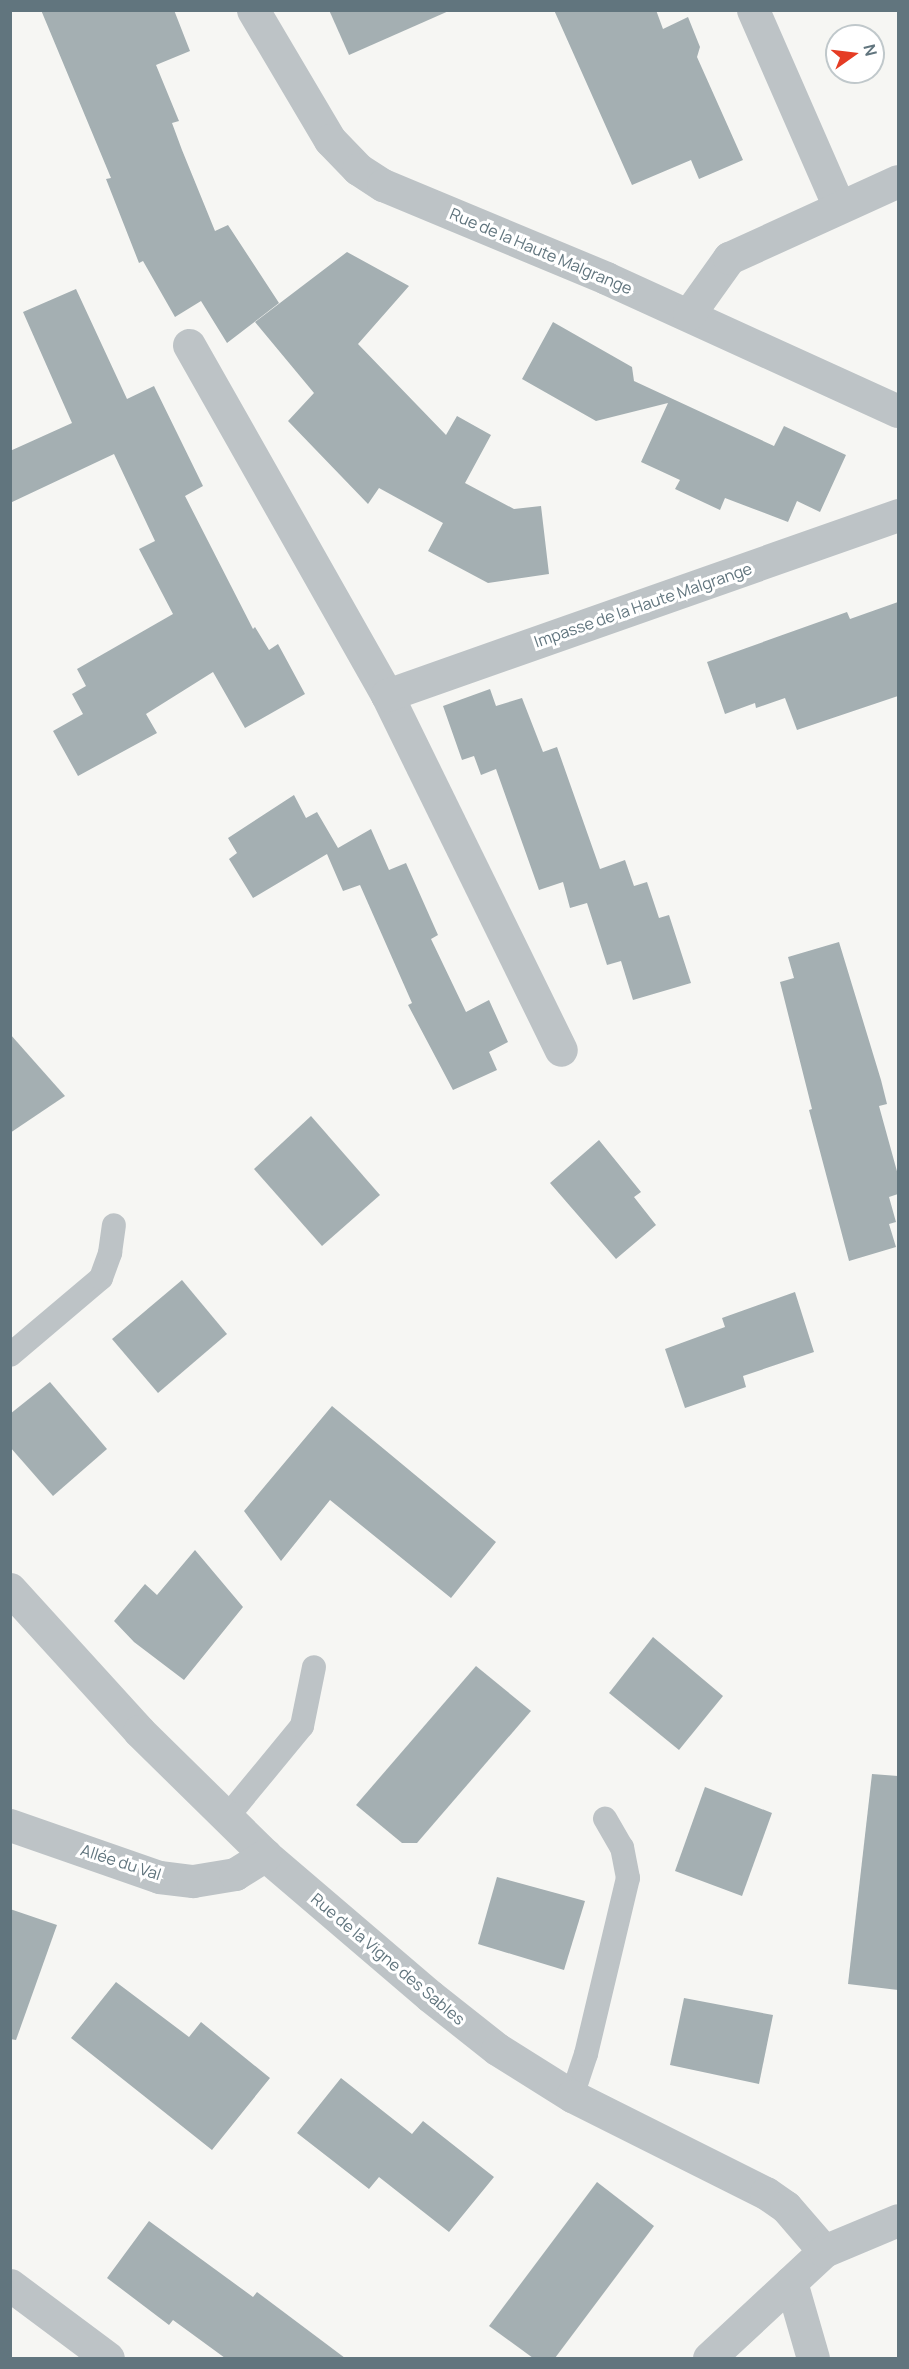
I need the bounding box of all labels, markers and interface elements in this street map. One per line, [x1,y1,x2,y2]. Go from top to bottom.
north arrow [825,24,885,84]
text: N [858,42,883,58]
street label: Rue de la Haute Malgrange [447,204,635,298]
street label: Impasse de la Haute Malgrange [532,559,754,651]
street label: Allée du Val [78,1840,164,1884]
street label: Rue de la Vigne des Sables [307,1889,469,2029]

